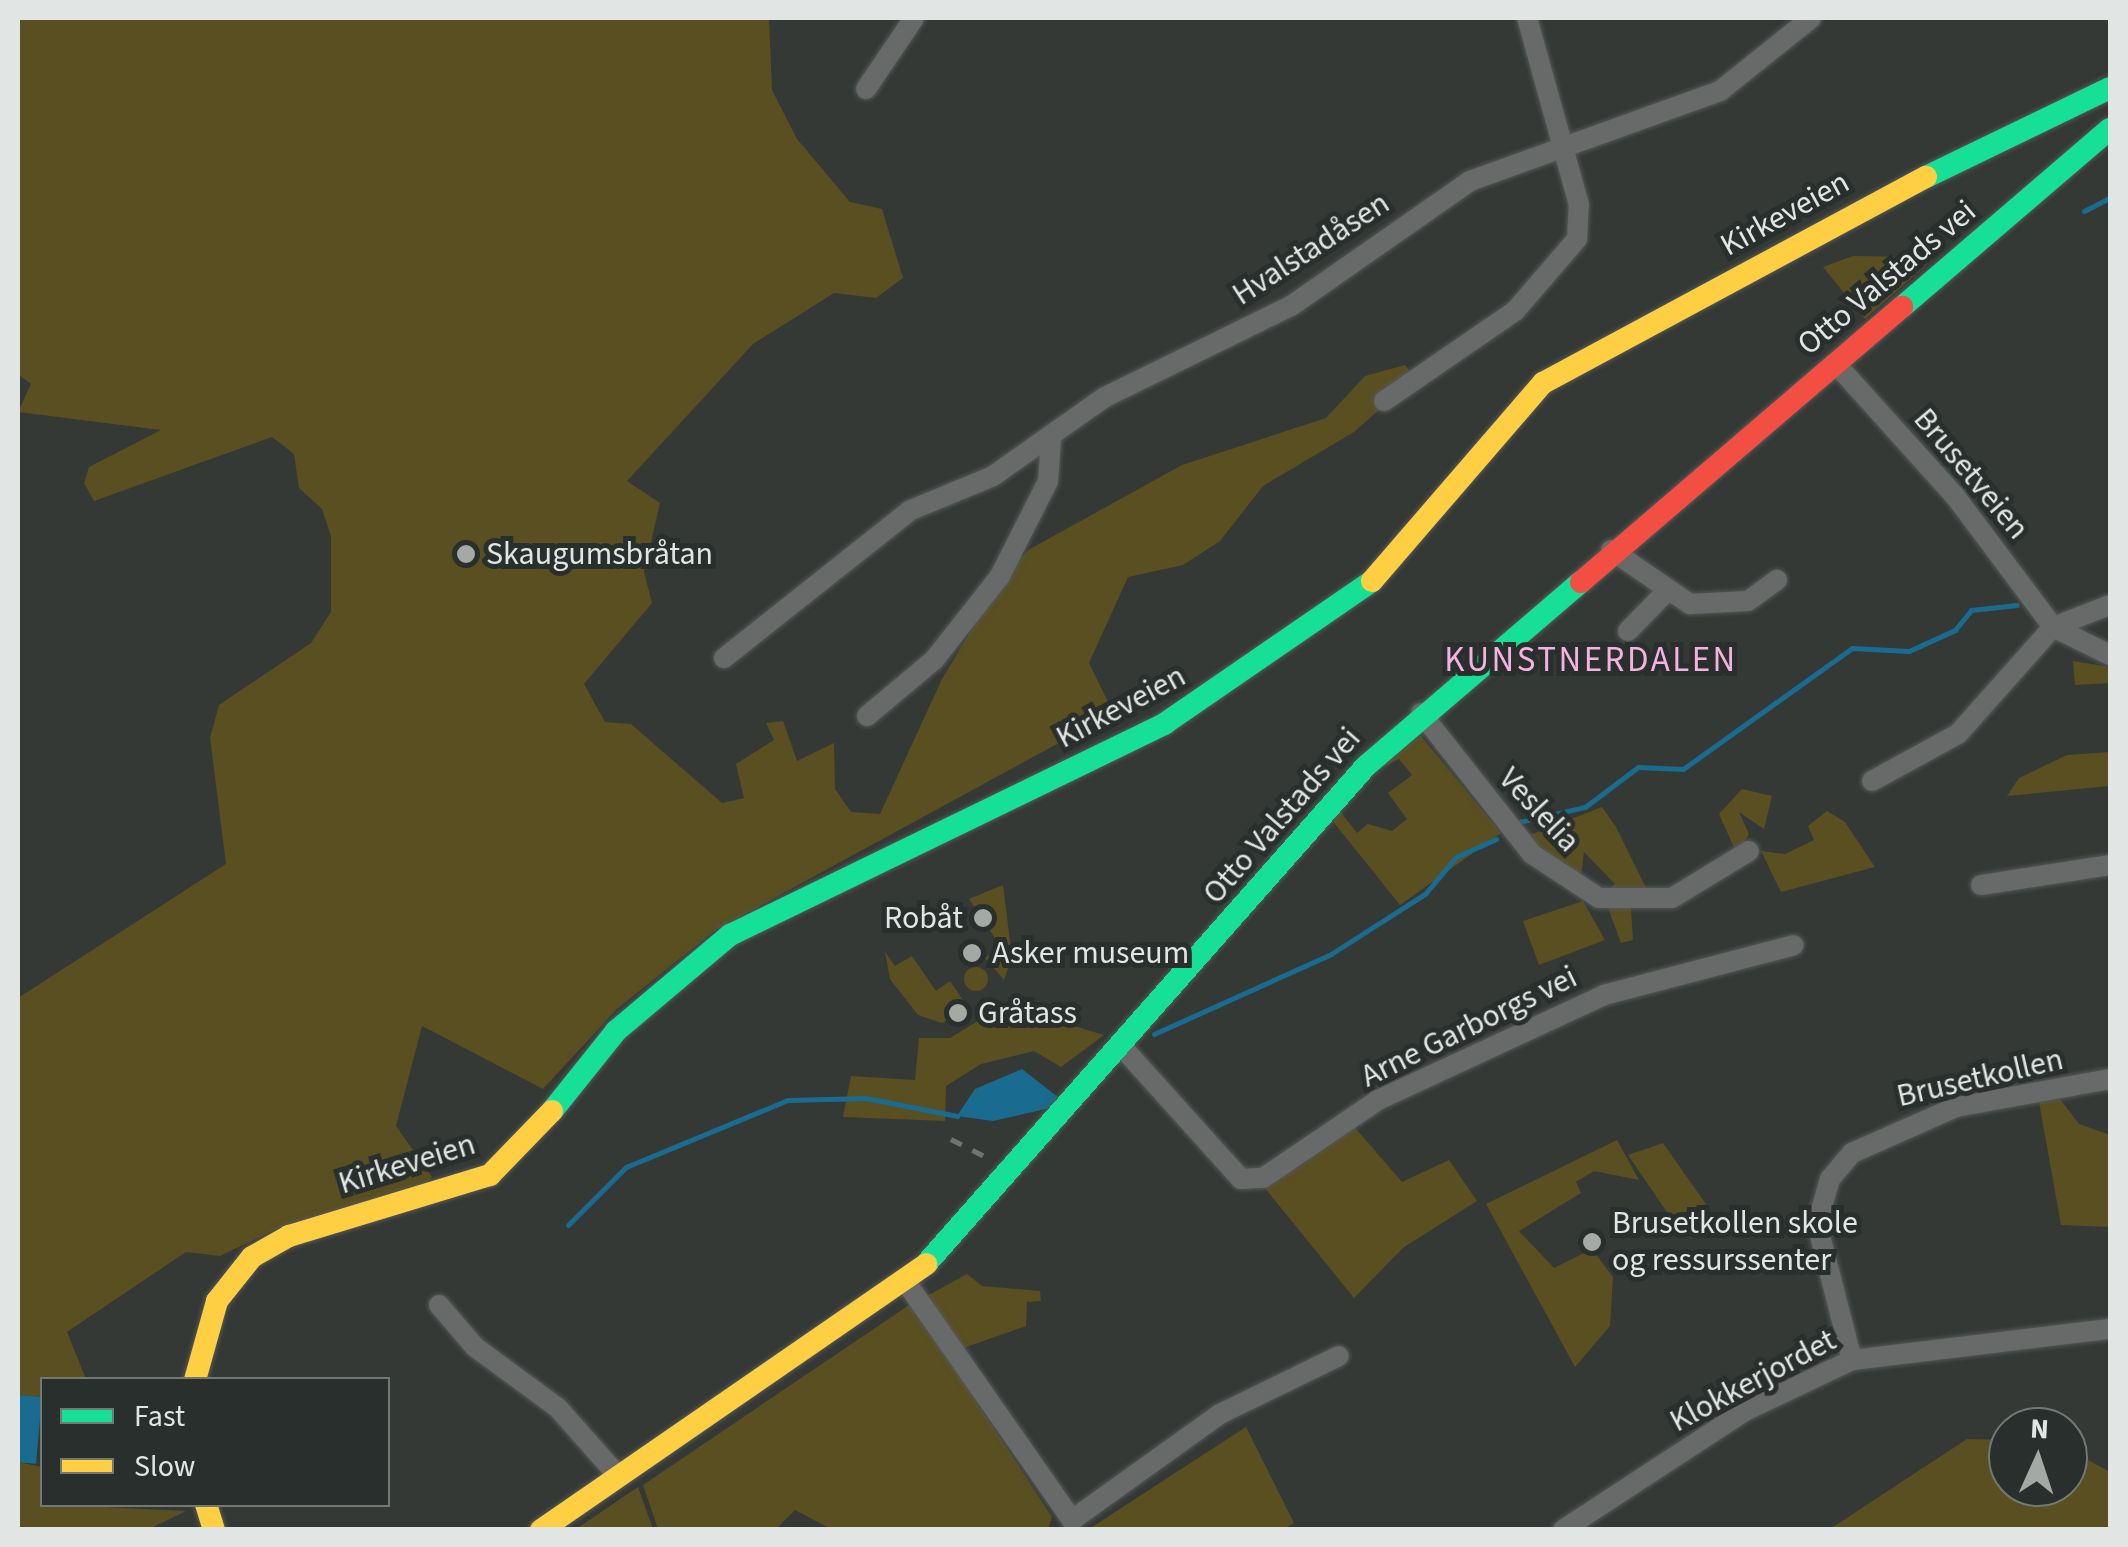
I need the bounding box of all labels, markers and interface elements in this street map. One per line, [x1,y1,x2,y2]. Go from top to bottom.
street label: Kirkeveien [1714,163,1856,265]
street label: Hvalstadåsen [1225,184,1397,314]
street label: Otto Valstads vei [1790,192,1984,364]
street label: Brusetveien [1905,401,2037,547]
place label: Skaugumsbråtan [486,535,713,573]
marker: Skaugumsbråtan [455,543,477,565]
district label: KUNSTNERDALEN [1444,639,1738,681]
street label: Kirkeveien [1050,657,1192,757]
street label: Otto Valstads vei [1195,720,1369,912]
street label: Veslelia [1490,760,1588,860]
place label: Robåt [884,899,963,937]
marker: Robåt [972,907,994,929]
place label: Asker museum [992,934,1189,972]
marker: Asker museum [961,942,983,964]
street label: Arne Garborgs vei [1355,958,1583,1096]
place label: Gråtass [978,994,1077,1032]
marker: Gråtass [947,1002,969,1024]
street label: Brusetkollen [1893,1040,2067,1116]
street label: Kirkeveien [334,1125,480,1203]
place label: Brusetkollen skole og ressurssenter [1612,1205,1858,1280]
marker: Brusetkollen skole og ressurssenter [1581,1231,1603,1253]
street label: Klokkerjordet [1664,1321,1842,1441]
legend [40,1377,390,1507]
text: Fast [134,1395,185,1438]
north arrow [1988,1407,2088,1507]
text: N [2029,1409,2050,1449]
text: Slow [134,1445,195,1488]

